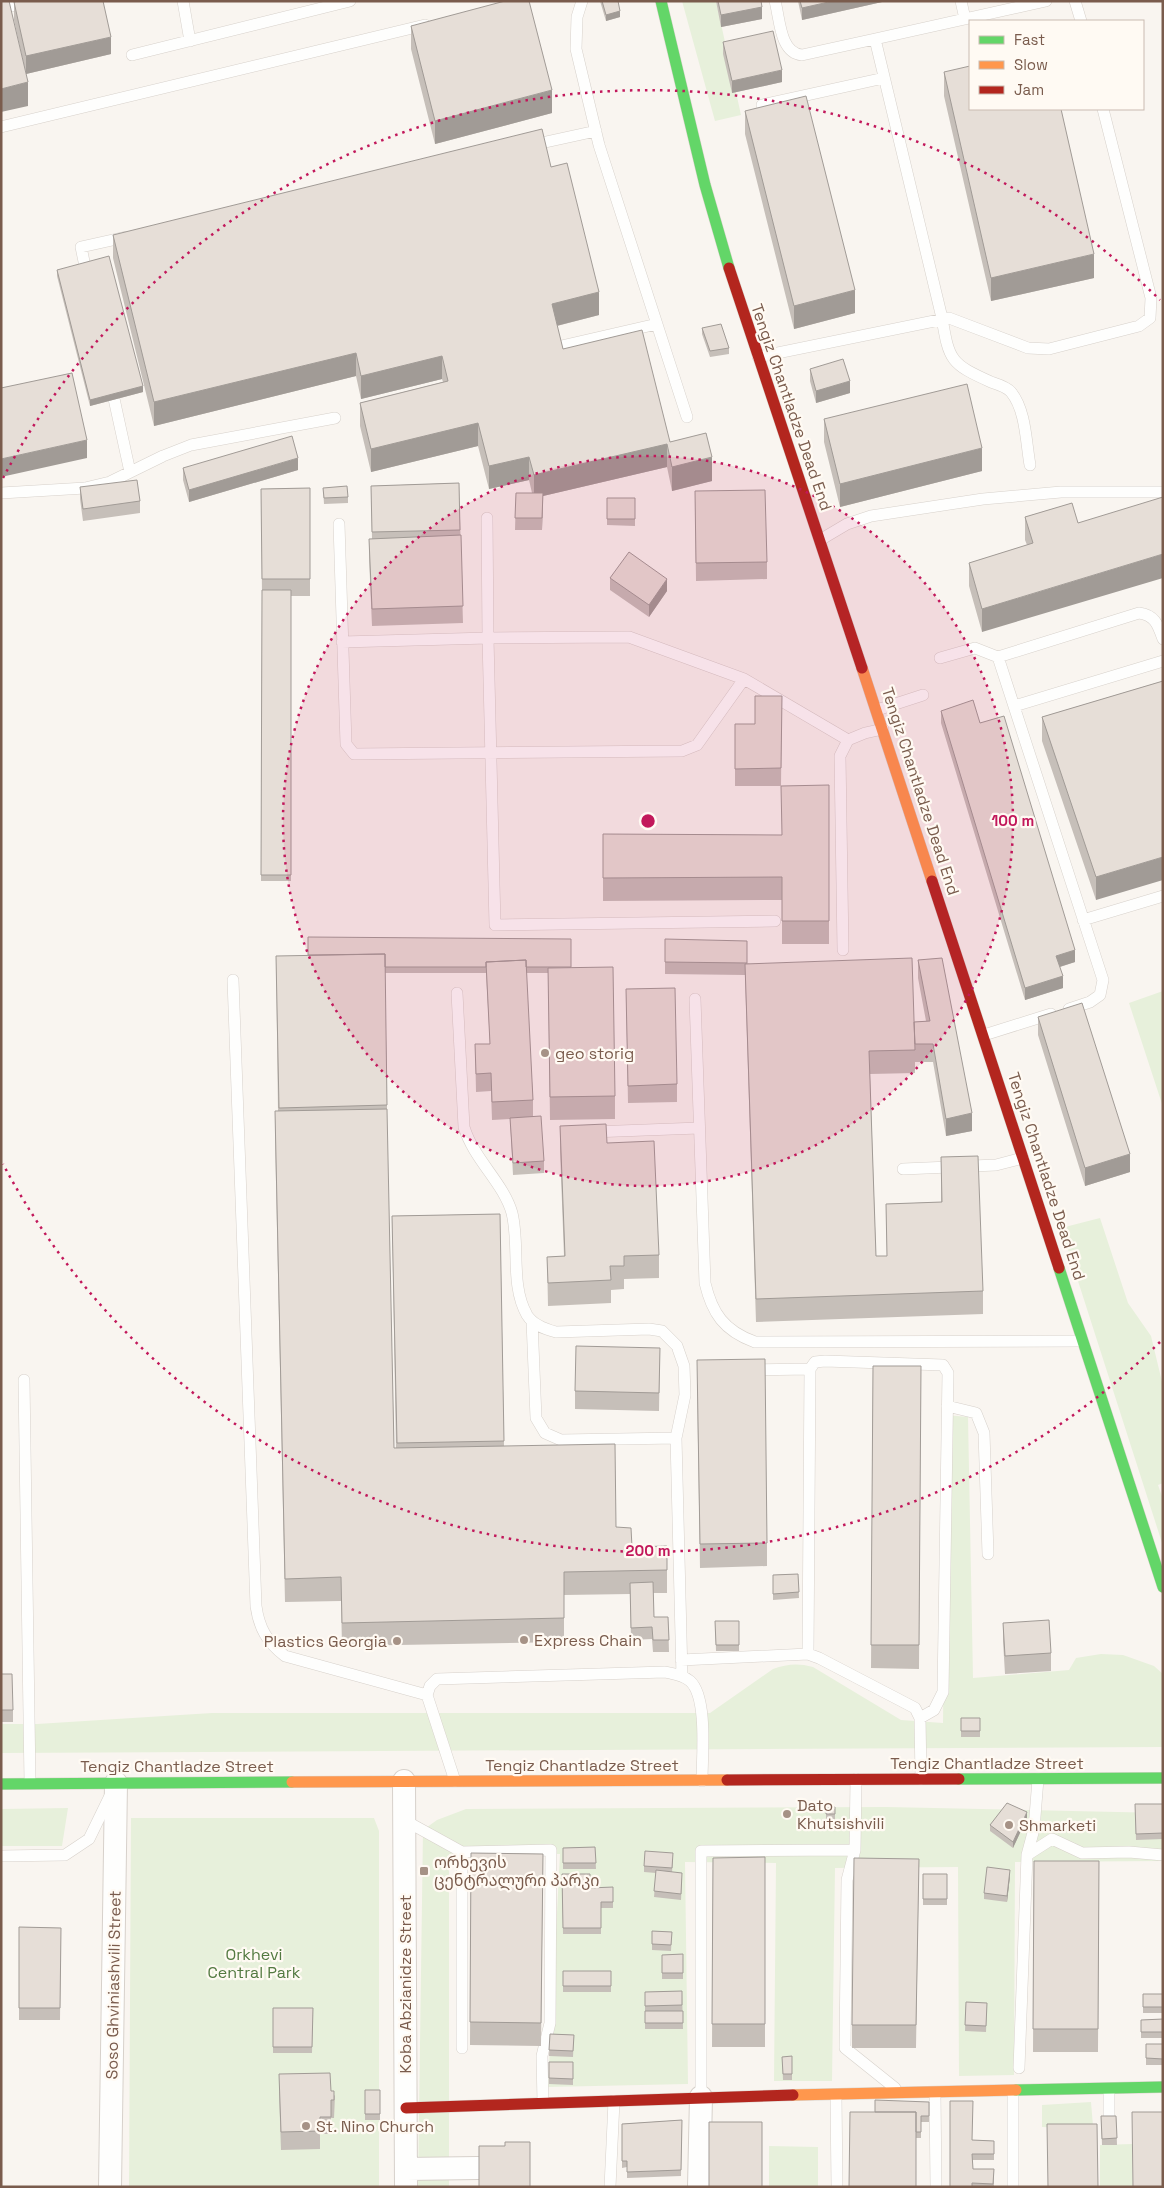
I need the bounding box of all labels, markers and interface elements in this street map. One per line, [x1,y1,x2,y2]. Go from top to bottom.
legend [969,20,1144,110]
text: Fast [1014,30,1045,49]
text: Slow [1014,55,1048,74]
text: Jam [1014,80,1044,99]
street label: Tengiz Chantladze Dead End [746,301,837,513]
street label: Tengiz Chantladze Dead End [877,685,964,898]
text: 100 m [992,811,1034,830]
centre of rings [639,812,657,830]
place label: geo storig [555,1043,634,1064]
marker: geo storig [539,1047,551,1059]
street label: Tengiz Chantladze Dead End [1003,1070,1090,1283]
text: 200 m [626,1541,670,1560]
place label: Express Chain [534,1630,642,1651]
place label: Plastics Georgia [264,1631,387,1652]
marker: Express Chain [518,1634,530,1646]
marker: Plastics Georgia [391,1635,403,1647]
street label: Tengiz Chantladze Street [890,1753,1084,1774]
street label: Tengiz Chantladze Street [485,1755,679,1776]
street label: Tengiz Chantladze Street [80,1756,274,1777]
place label: Dato Khutsishvili [797,1795,884,1834]
marker: Dato Khutsishvili [781,1808,793,1820]
place label: Shmarketi [1019,1815,1096,1836]
marker: Shmarketi [1003,1819,1015,1831]
place label: ორხევის ცენტრალური პარკი [434,1852,600,1891]
marker: ორხევის ცენტრალური პარკი [418,1865,430,1877]
street label: Soso Ghviniashvili Street [101,1890,126,2080]
street label: Koba Abzianidze Street [395,1895,416,2073]
park label: Orkhevi Central Park [208,1944,301,1983]
place label: St. Nino Church [316,2116,434,2137]
marker: St. Nino Church [300,2120,312,2132]

